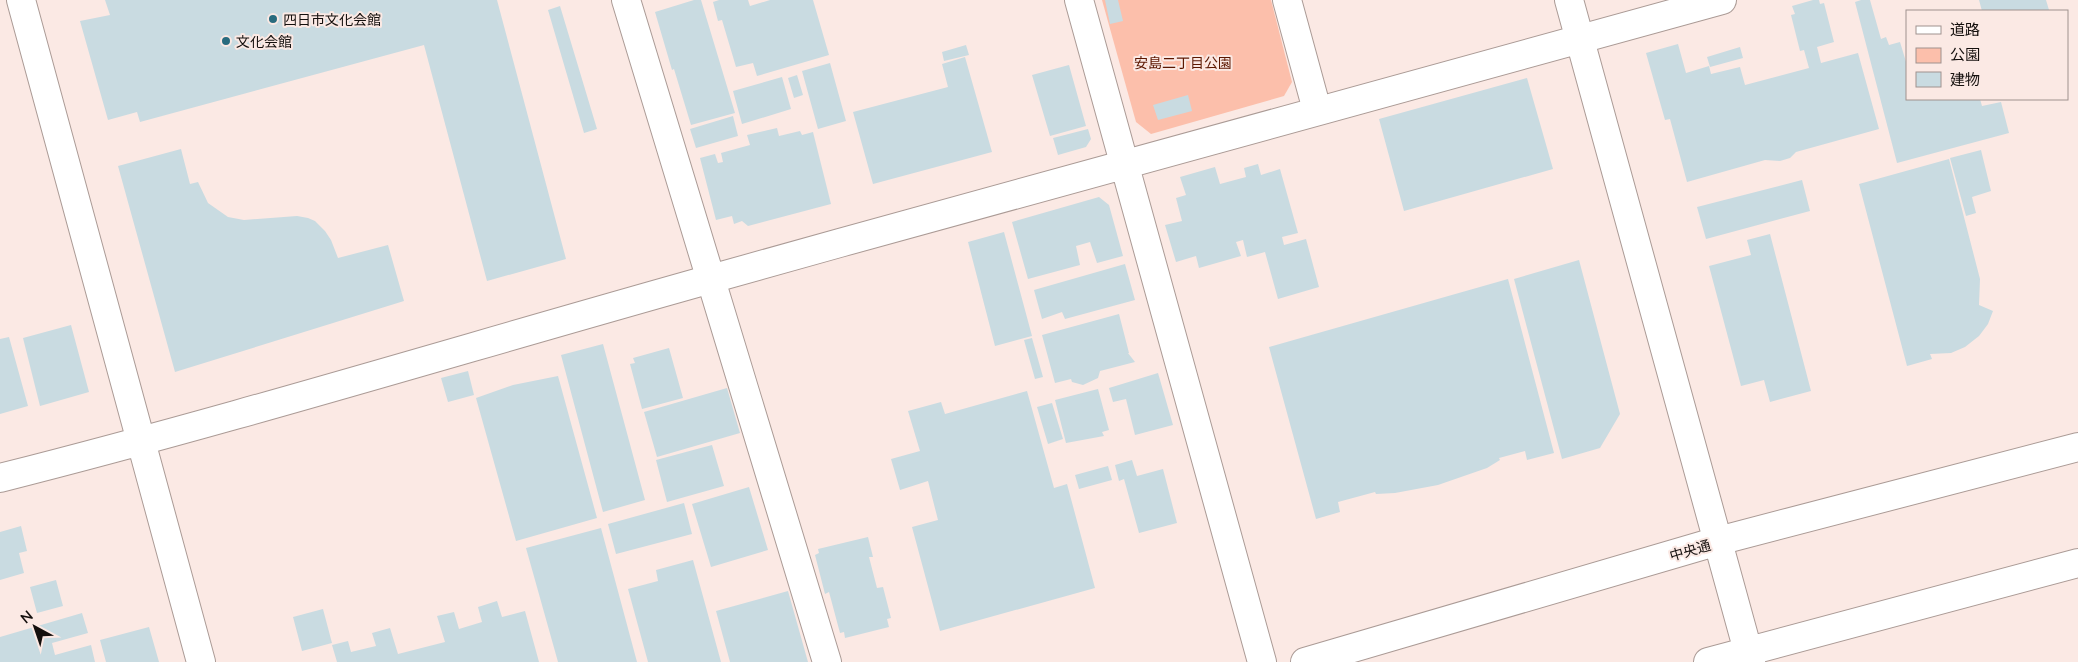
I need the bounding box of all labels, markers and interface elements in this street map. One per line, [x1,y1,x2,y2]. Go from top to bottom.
legend [1906,10,2068,100]
place label: 四日市文化会館 [283,11,381,28]
marker: 四日市文化会館 [267,13,279,25]
text: 道路 [1950,20,1980,38]
place label: 文化会館 [236,33,292,50]
marker: 文化会館 [220,35,232,47]
text: 公園 [1950,45,1980,63]
park label: 安島二丁目公園 [1134,54,1232,71]
text: 建物 [1950,70,1980,88]
street label: 中央通 [1667,536,1713,564]
north arrow [10,602,60,652]
text: N [17,607,36,627]

